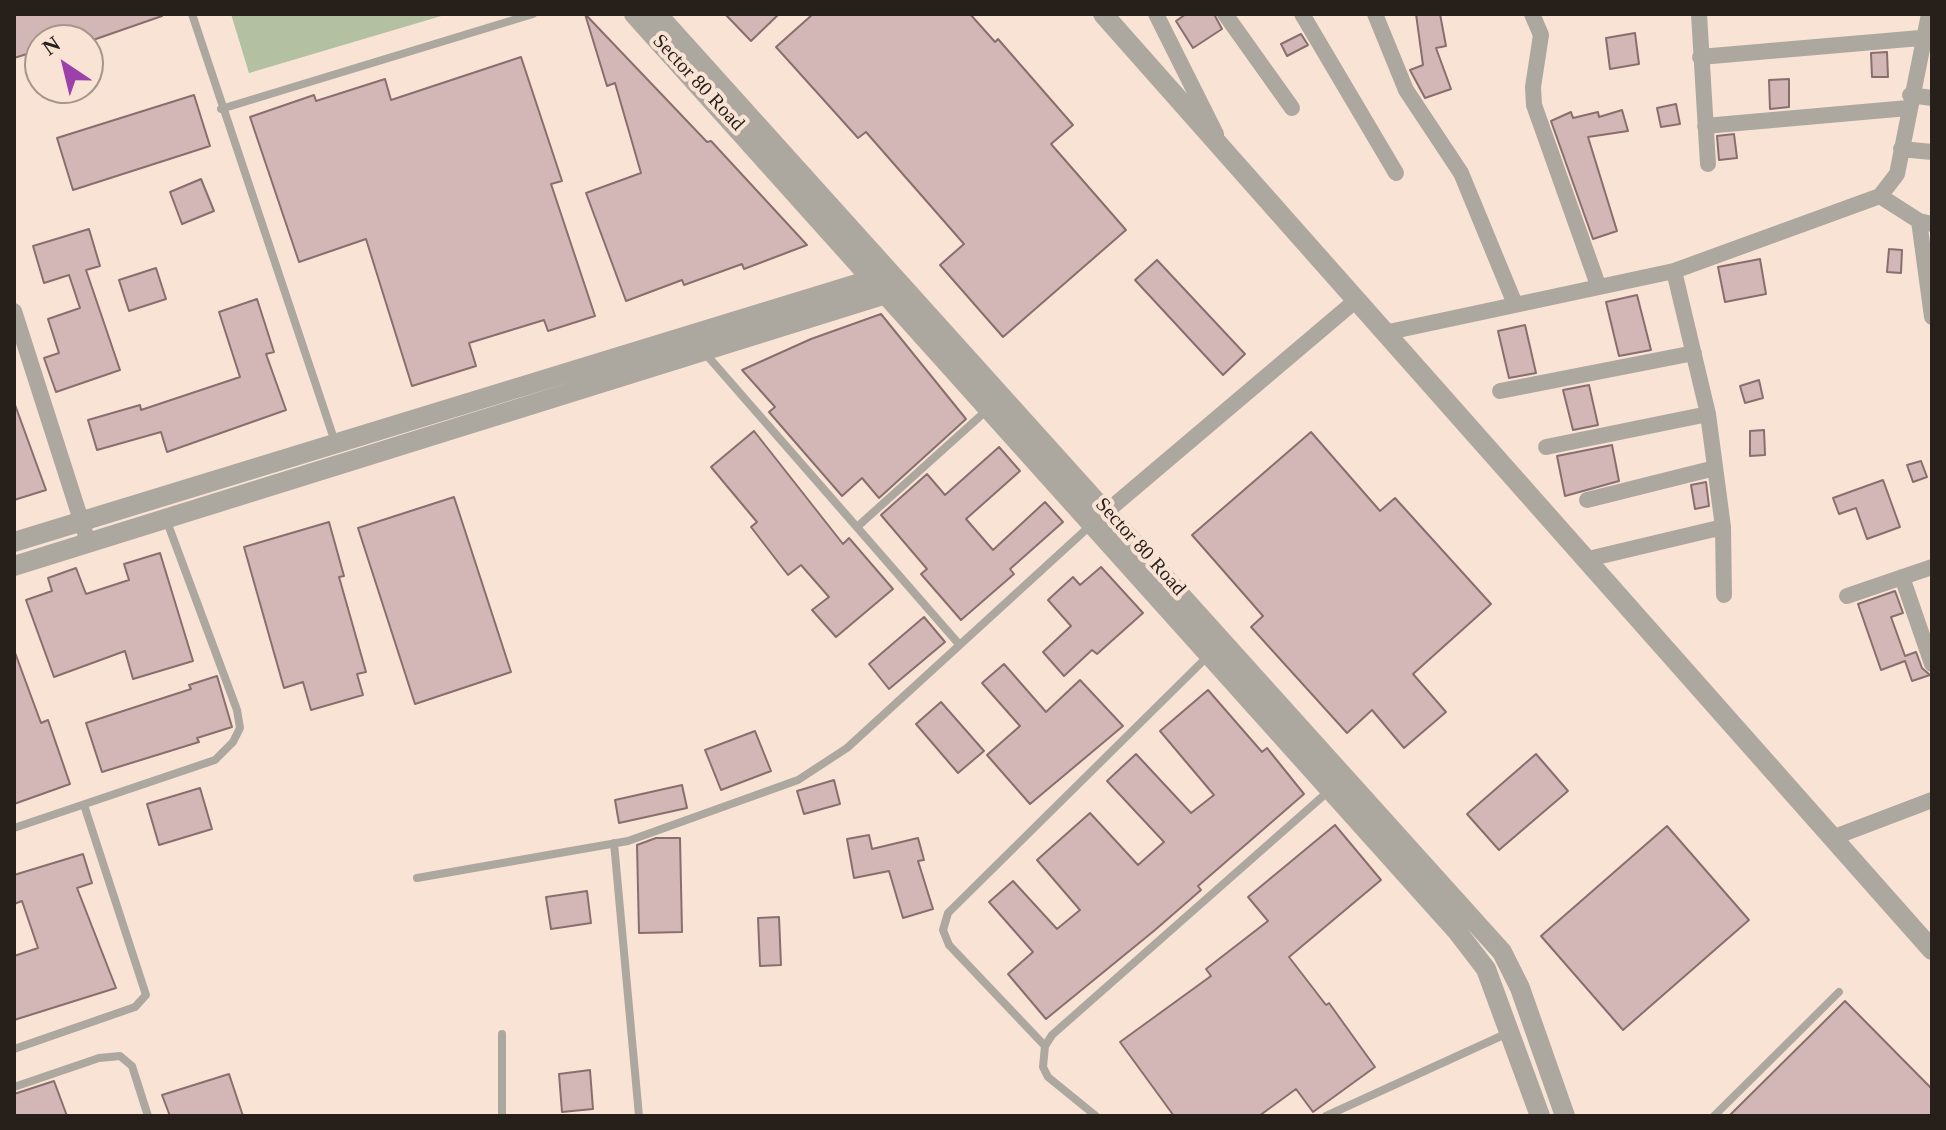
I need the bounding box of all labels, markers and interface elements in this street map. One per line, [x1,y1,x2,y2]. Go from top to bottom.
north arrow [24,24,104,104]
street label: Sector 80 Road [647,30,749,136]
text: N [37,31,65,60]
street label: Sector 80 Road [1090,493,1190,601]

